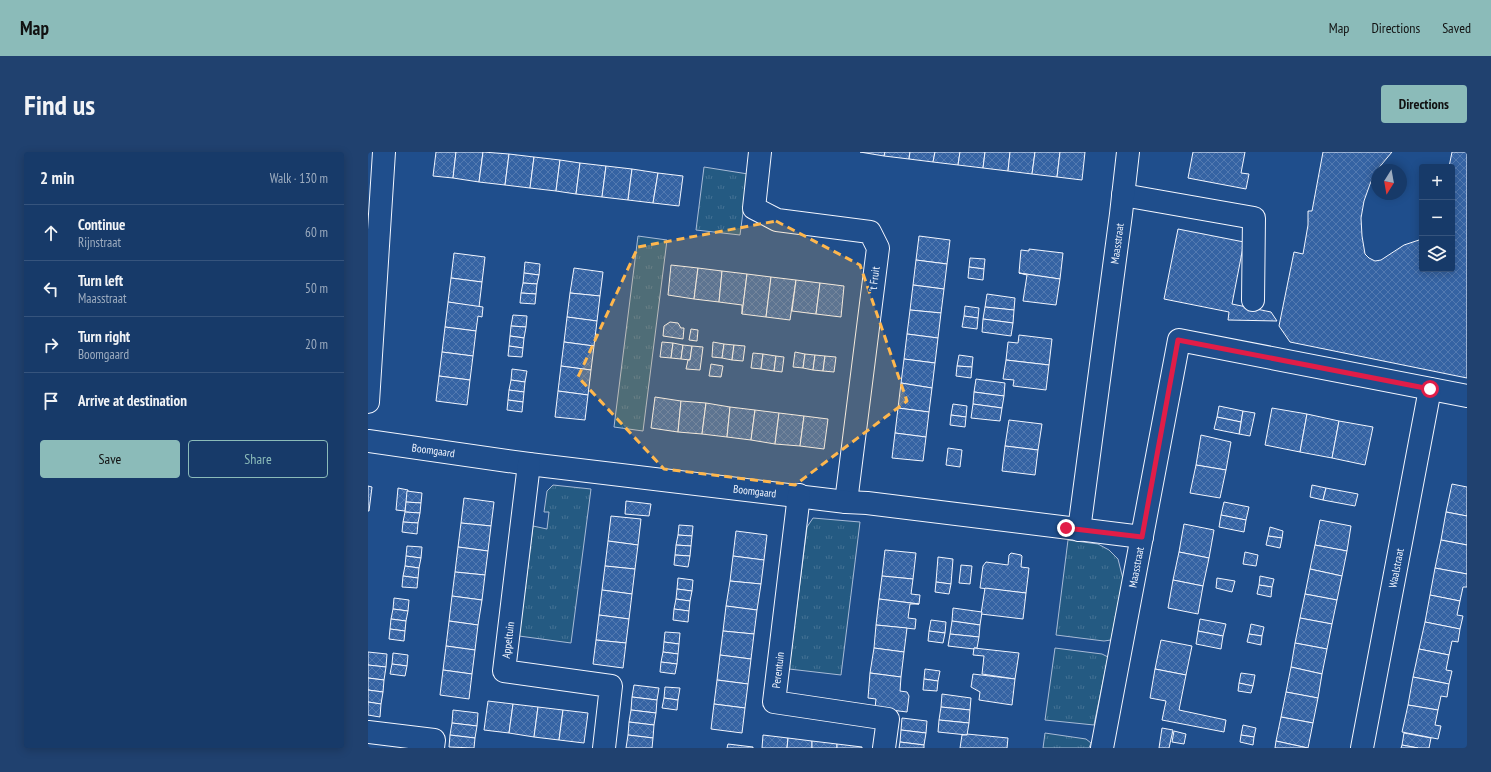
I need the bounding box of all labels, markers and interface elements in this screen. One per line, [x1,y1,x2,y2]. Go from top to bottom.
text: Map [20,16,49,40]
text: Map [1329,19,1349,37]
text: Directions [1371,19,1420,37]
text: Saved [1442,19,1471,37]
button: Directions [1381,85,1467,123]
text: Find us [24,86,95,123]
north arrow [1371,164,1407,200]
map controls [1419,164,1455,272]
button: + [1419,164,1455,200]
text: 2 min [40,167,74,189]
text: Walk · 130 m [270,170,328,187]
button: − [1419,200,1455,236]
text: Continue [78,215,125,234]
icon: ahead [40,222,62,244]
street label: Maasstraat [1107,222,1127,265]
text: 60 m [305,224,328,241]
text: Rijnstraat [78,234,121,251]
button: layers [1419,236,1455,272]
street label: 't Fruit [866,266,882,292]
text: Turn left [78,271,123,290]
icon: left [40,278,62,300]
text: 50 m [305,280,328,297]
text: Maasstraat [78,290,127,307]
text: Turn right [78,327,130,346]
icon: right [40,334,62,356]
text: 20 m [305,336,328,353]
text: Boomgaard [78,346,129,363]
route start [1421,380,1439,398]
icon: arrive [40,390,62,412]
text: Arrive at destination [78,391,187,410]
button: Save [40,440,180,478]
button: Share [188,440,328,478]
street label: Boomgaard [411,440,456,460]
street label: Boomgaard [732,482,777,501]
route end [1057,519,1075,537]
street label: Maasstraat [1125,546,1147,589]
street label: Waalstraat [1385,547,1407,589]
street label: Appeltuin [499,621,517,659]
street label: Perentuin [769,651,787,689]

